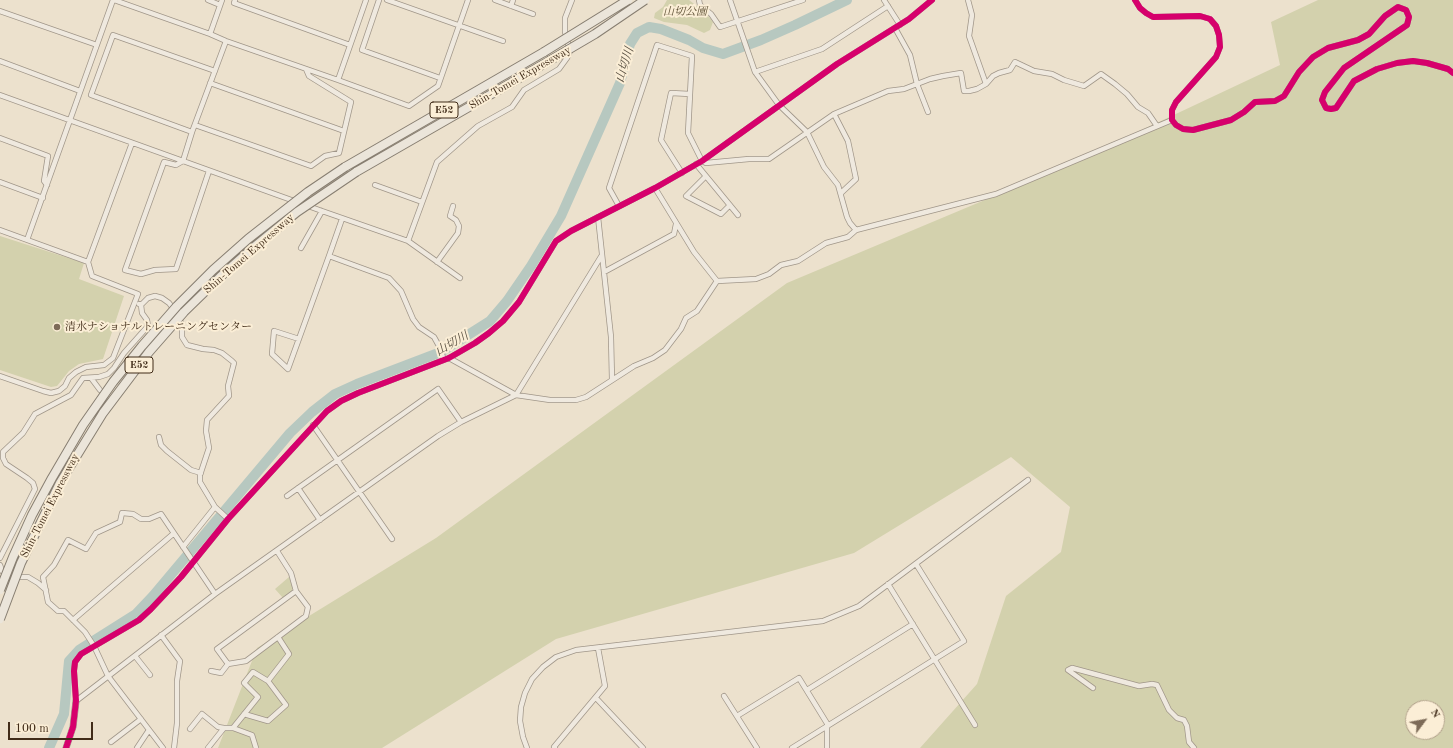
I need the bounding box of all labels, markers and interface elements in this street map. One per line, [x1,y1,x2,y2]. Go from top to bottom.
park label: 山切公園 [663,5,707,19]
street label: Shin-Tomei Expressway [467,43,573,113]
water label: 山切川 [613,46,637,84]
road number: E52 [430,102,458,118]
street label: Shin-Tomei Expressway [201,211,297,297]
place label: 清水ナショナルトレーニングセンター [65,320,252,334]
marker: 清水ナショナルトレーニングセンター [52,322,62,332]
water label: 山切川 [433,329,471,359]
road number: E52 [125,357,153,373]
street label: Shin-Tomei Expressway [18,452,82,560]
north arrow [1405,700,1445,740]
text: N [1428,707,1442,720]
scale bar [10,714,95,740]
text: 100 m [15,723,49,735]

